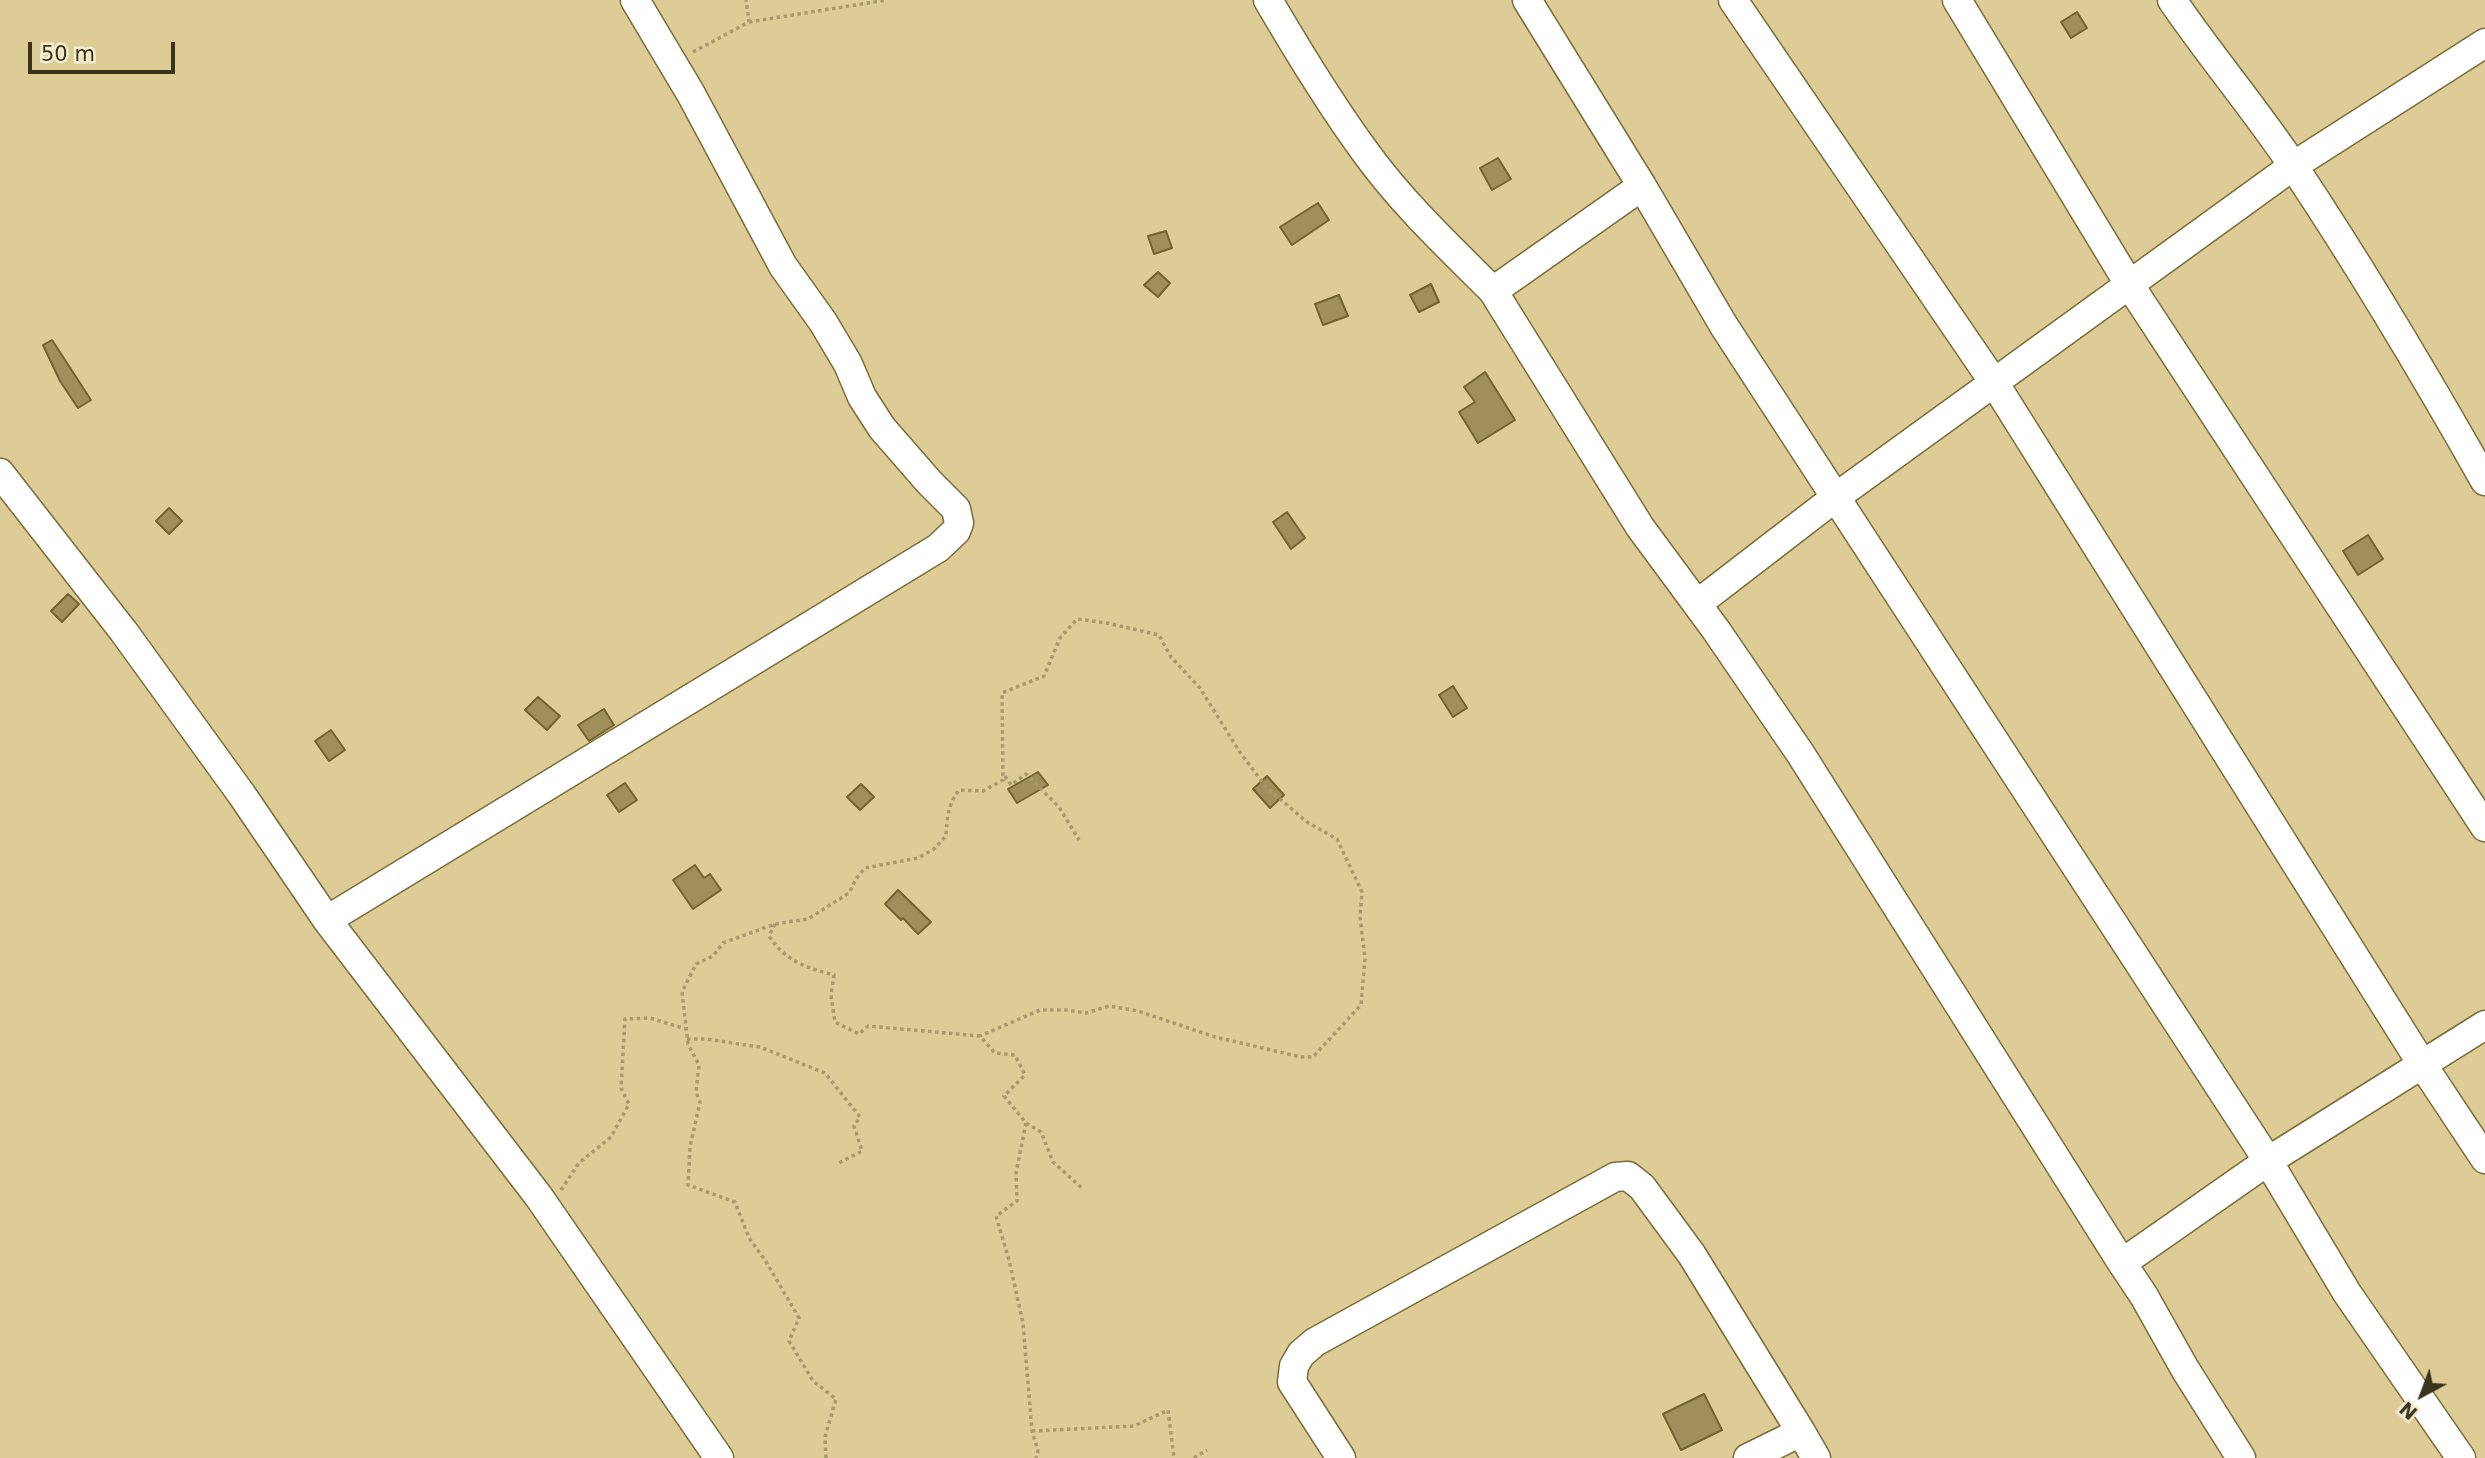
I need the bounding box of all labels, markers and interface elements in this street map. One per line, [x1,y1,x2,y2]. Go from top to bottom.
scale bar [32,28,178,72]
text: 50 m [41,42,95,66]
north arrow [2387,1360,2457,1430]
text: N [2395,1397,2421,1424]

